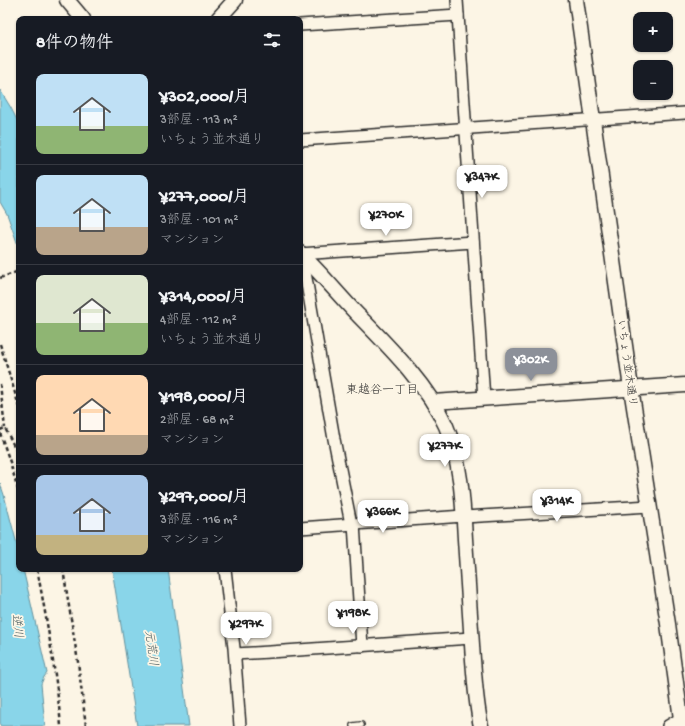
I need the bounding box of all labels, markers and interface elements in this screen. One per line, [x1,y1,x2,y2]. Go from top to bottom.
map controls [633,12,673,100]
button: + [633,12,673,52]
icon: filters [261,29,283,51]
text: 8件の物件 [36,34,113,54]
button: − [633,60,673,100]
text: ¥302,000/月 [160,88,250,108]
icon: home [68,90,116,138]
text: 3部屋 · 113 m² [160,113,238,128]
text: いちょう並木通り [160,133,264,148]
pin: ¥347K [454,165,510,199]
text: ¥347K [466,170,498,185]
text: ¥277,000/月 [160,188,249,208]
icon: home [68,191,116,239]
pin: ¥270K [358,203,414,237]
text: ¥270K [369,208,403,223]
text: 3部屋 · 101 m² [160,213,238,228]
text: マンション [160,233,224,248]
text: ¥314,000/月 [160,288,247,308]
icon: home [68,291,116,339]
text: 4部屋 · 112 m² [160,313,237,328]
street label: いちょう並木通り [614,319,639,408]
text: いちょう並木通り [160,333,264,348]
pin: ¥302K [503,348,559,382]
text: ¥302K [514,353,548,368]
district label: 東越谷一丁目 [346,383,418,398]
text: ¥198,000/月 [160,388,248,408]
icon: home [68,391,116,439]
text: 2部屋 · 68 m² [160,413,234,428]
text: マンション [160,433,224,448]
pin: ¥277K [417,434,473,468]
text: ¥277K [428,439,462,454]
text: ¥297,000/月 [160,488,249,508]
pin: ¥314K [529,489,585,523]
icon: home [68,491,116,539]
text: ¥314K [541,494,573,509]
pin: ¥366K [355,500,411,534]
text: ¥366K [366,505,400,520]
text: 3部屋 · 116 m² [160,513,238,528]
text: マンション [160,533,224,548]
pin: ¥198K [325,601,381,635]
text: ¥198K [337,606,369,621]
pin: ¥297K [218,612,274,646]
water label: 逆川 [8,613,25,639]
text: ¥297K [230,617,262,632]
water label: 元荒川 [141,629,160,667]

